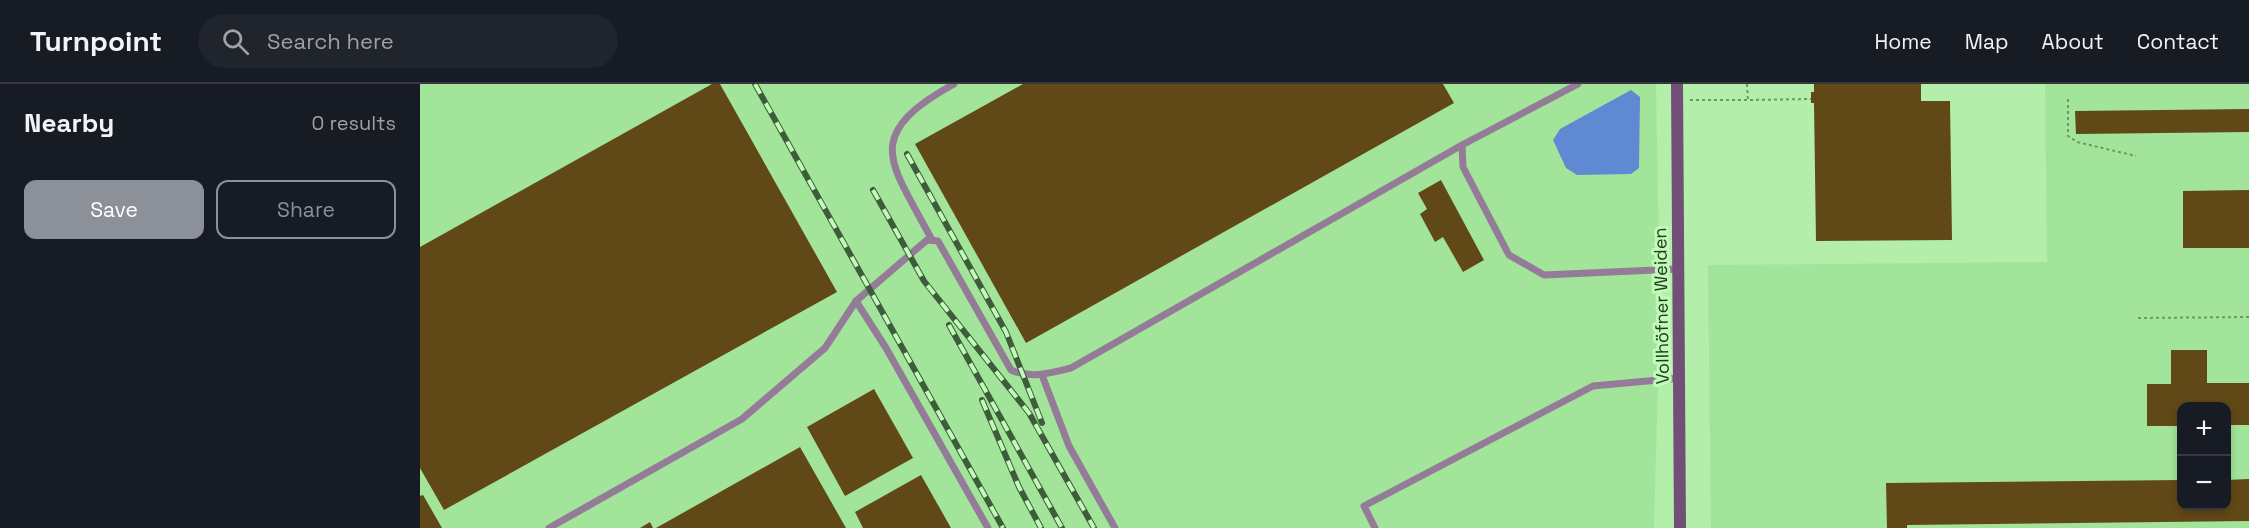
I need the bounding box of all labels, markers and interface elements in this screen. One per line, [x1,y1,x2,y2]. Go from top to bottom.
search box [198,14,618,68]
text: Turnpoint [30,23,162,59]
icon: search [219,25,252,58]
text: Search here [267,27,394,55]
text: Home [1874,28,1932,55]
text: Map [1965,28,2009,55]
text: About [2042,28,2104,55]
text: Contact [2137,28,2219,55]
text: Nearby [24,106,114,140]
text: 0 results [312,110,396,136]
button: Save [24,180,204,239]
button: Share [216,180,396,239]
street label: Vollhöfner Weiden [1648,227,1674,385]
map controls [2177,402,2231,510]
button: + [2177,402,2231,456]
button: − [2177,456,2231,510]

